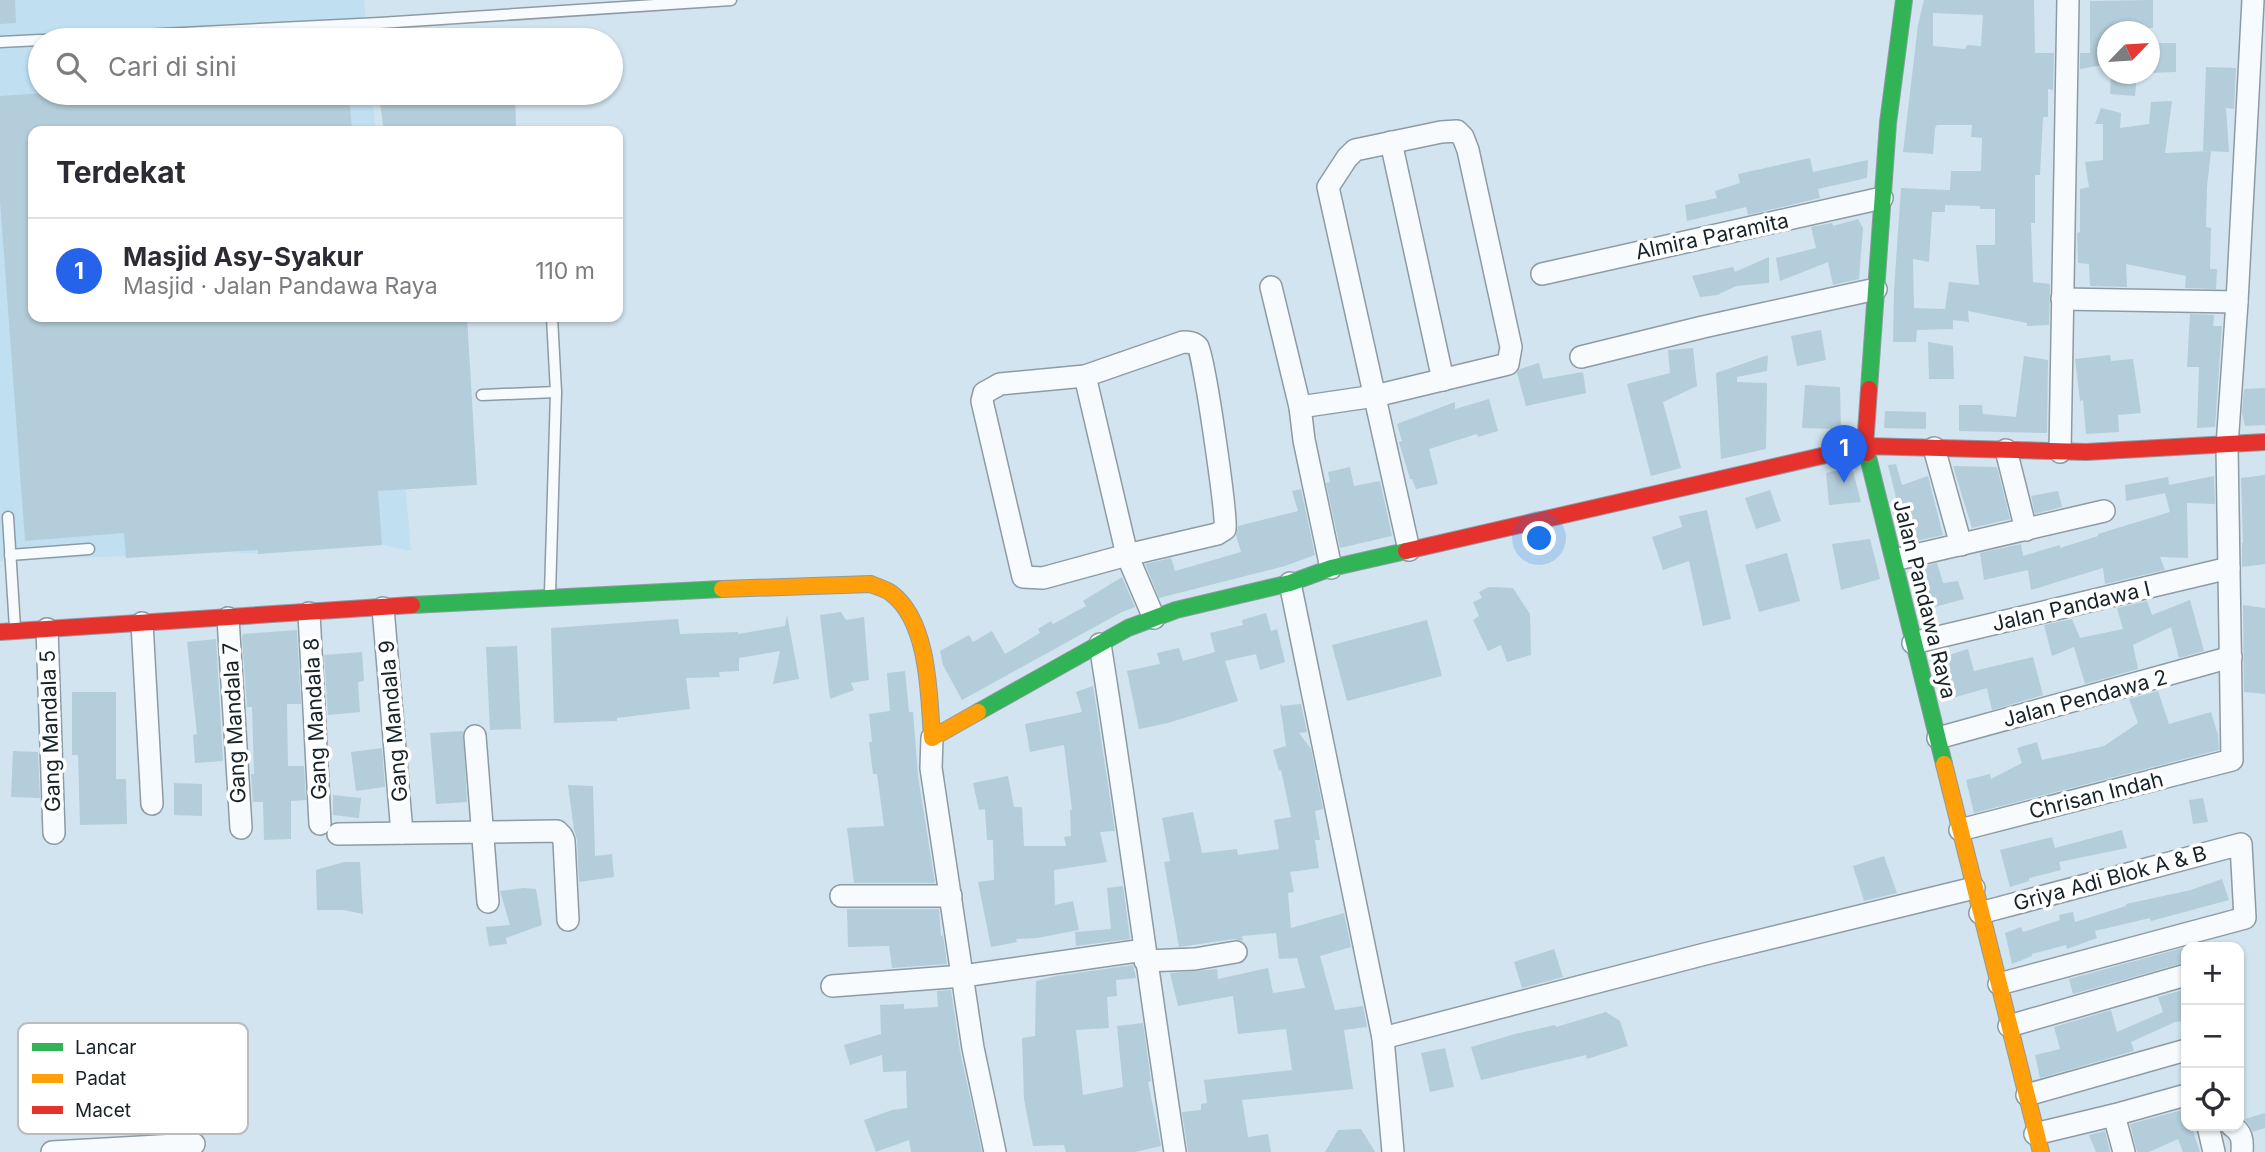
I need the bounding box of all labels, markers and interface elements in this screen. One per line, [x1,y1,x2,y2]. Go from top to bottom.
north arrow [2097,21,2160,84]
search box [28,28,623,105]
icon: search [52,48,90,86]
text: Cari di sini [108,51,237,82]
text: Terdekat [56,154,186,190]
street label: Almira Paramita [1633,208,1791,264]
text: Masjid Asy-Syakur [123,241,363,272]
text: 1 [74,257,84,285]
text: 110 m [535,257,595,285]
text: Masjid · Jalan Pandawa Raya [123,272,438,300]
pin: 1 [1821,425,1867,483]
street label: Jalan Pandawa Raya [1888,497,1962,701]
your location [1522,521,1556,555]
street label: Jalan Pandawa I [1989,576,2153,636]
street label: Gang Mandala 8 [298,637,332,801]
street label: Gang Mandala 9 [373,639,413,803]
street label: Gang Mandala 7 [217,642,251,804]
street label: Gang Mandala 5 [35,650,65,812]
street label: Jalan Pendawa 2 [2000,664,2170,732]
street label: Chrisan Indah [2026,766,2166,824]
street label: Griya Adi Blok A & B [2011,840,2209,916]
map controls [2181,942,2244,1131]
button: + [2181,942,2244,1005]
button: − [2181,1005,2244,1068]
legend [18,1023,248,1134]
text: Lancar [75,1036,137,1059]
text: Padat [75,1067,126,1090]
button: locate [2181,1068,2244,1131]
text: Macet [75,1099,131,1122]

